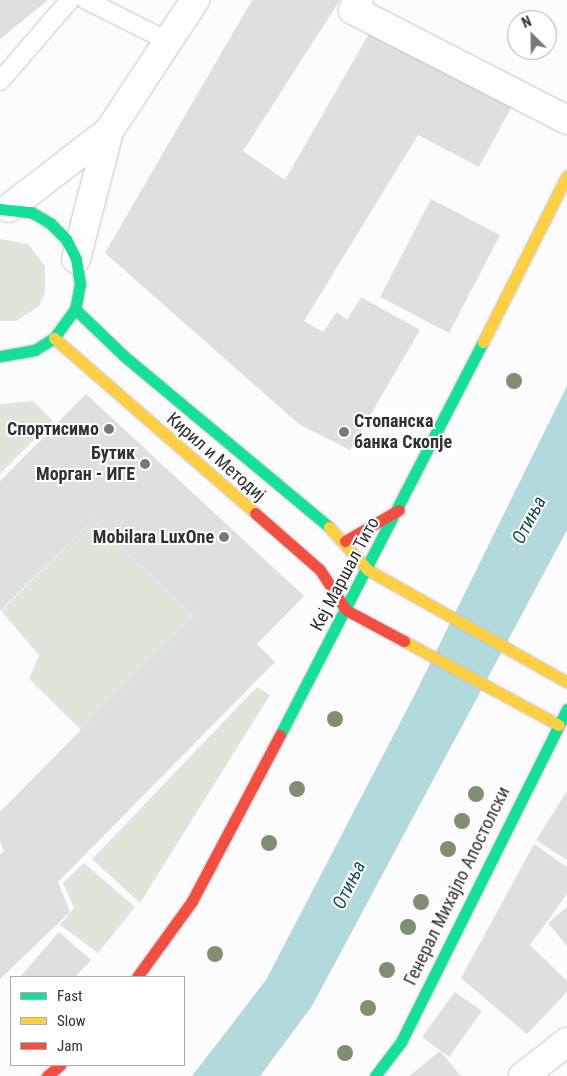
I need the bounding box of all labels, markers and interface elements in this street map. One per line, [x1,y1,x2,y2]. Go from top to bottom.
north arrow [507,10,557,60]
text: N [519,13,534,31]
street label: Кирил и Методиј [162,408,270,506]
place label: Стопанска банка Скопје [354,411,452,454]
place label: Спортисимо [7,418,99,440]
marker: Спортисимо [103,423,115,435]
marker: Стопанска банка Скопје [338,426,350,438]
place label: Бутик Морган - ИГЕ [36,443,135,486]
marker: Бутик Морган - ИГЕ [139,458,151,470]
water label: Отиња [507,492,551,548]
street label: Кеј Маршал Тито [306,513,384,635]
place label: Mobilara LuxOne [93,526,214,548]
marker: Mobilara LuxOne [218,531,230,543]
street label: Генерал Михајло Апостолски [400,783,514,989]
water label: Отиња [328,857,370,913]
legend [10,976,185,1066]
text: Fast [57,987,82,1005]
text: Slow [57,1012,86,1030]
text: Jam [57,1037,83,1055]

